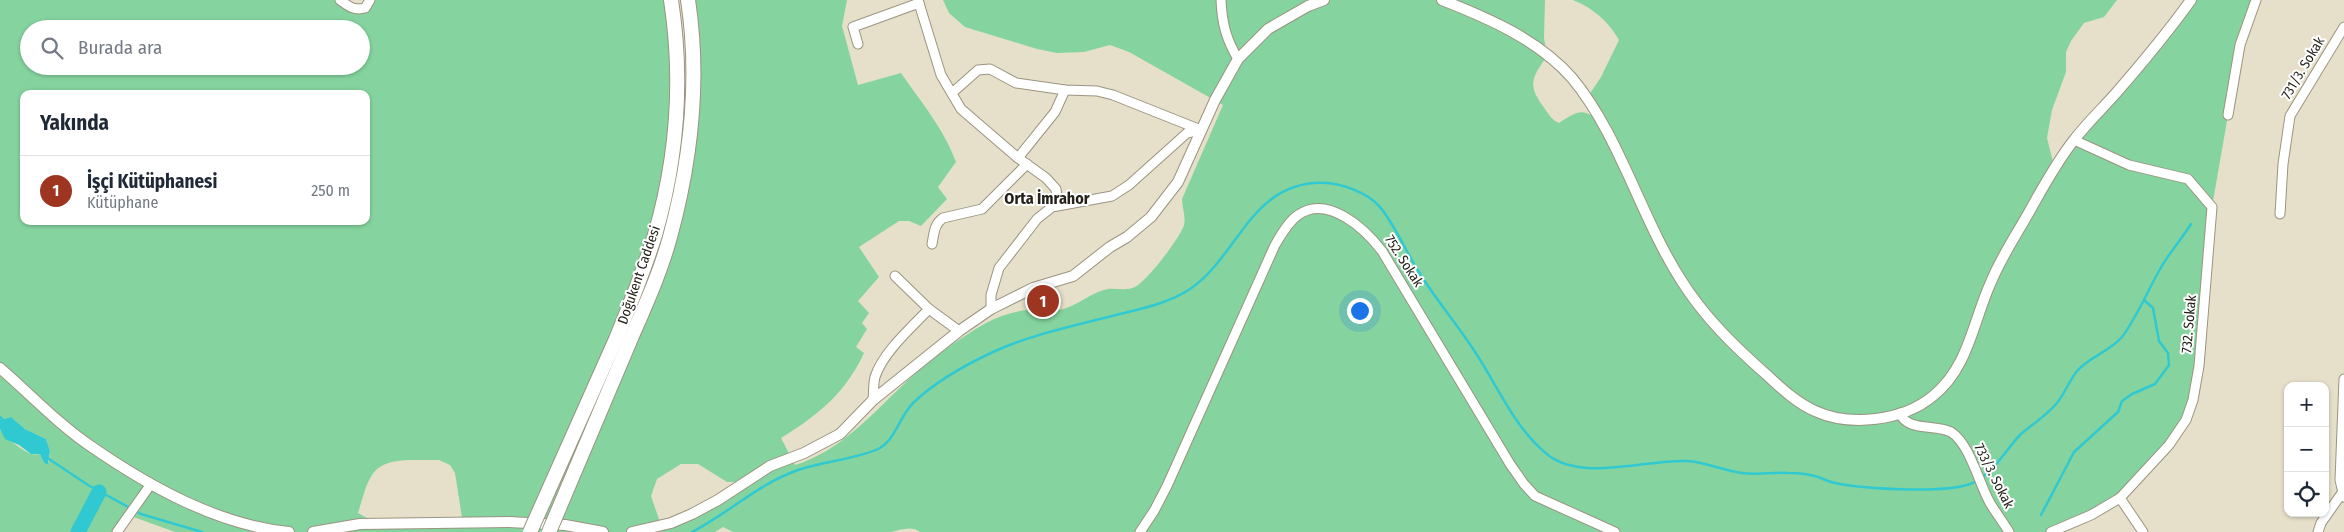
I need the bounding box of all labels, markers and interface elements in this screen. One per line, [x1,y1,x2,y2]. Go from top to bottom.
search box [20,20,370,75]
street label: 731/3. Sokak [2278,33,2328,102]
icon: search [38,34,66,62]
text: Burada ara [78,36,162,59]
text: Yakında [40,110,109,136]
text: İşçi Kütüphanesi [87,170,217,193]
text: 1 [53,181,59,200]
text: 250 m [311,181,350,200]
district label: Orta İmrahor [1004,189,1090,208]
text: Kütüphane [87,193,158,212]
street label: Doğukent Caddesi [614,223,664,327]
street label: 752. Sokak [1381,232,1427,290]
pin: 1 [1027,282,1059,320]
street label: 732. Sokak [2178,294,2200,354]
your location [1347,298,1373,324]
map controls [2284,382,2329,517]
button: + [2284,382,2329,427]
button: − [2284,427,2329,472]
street label: 733/3. Sokak [1970,441,2018,512]
button: locate [2284,472,2329,517]

